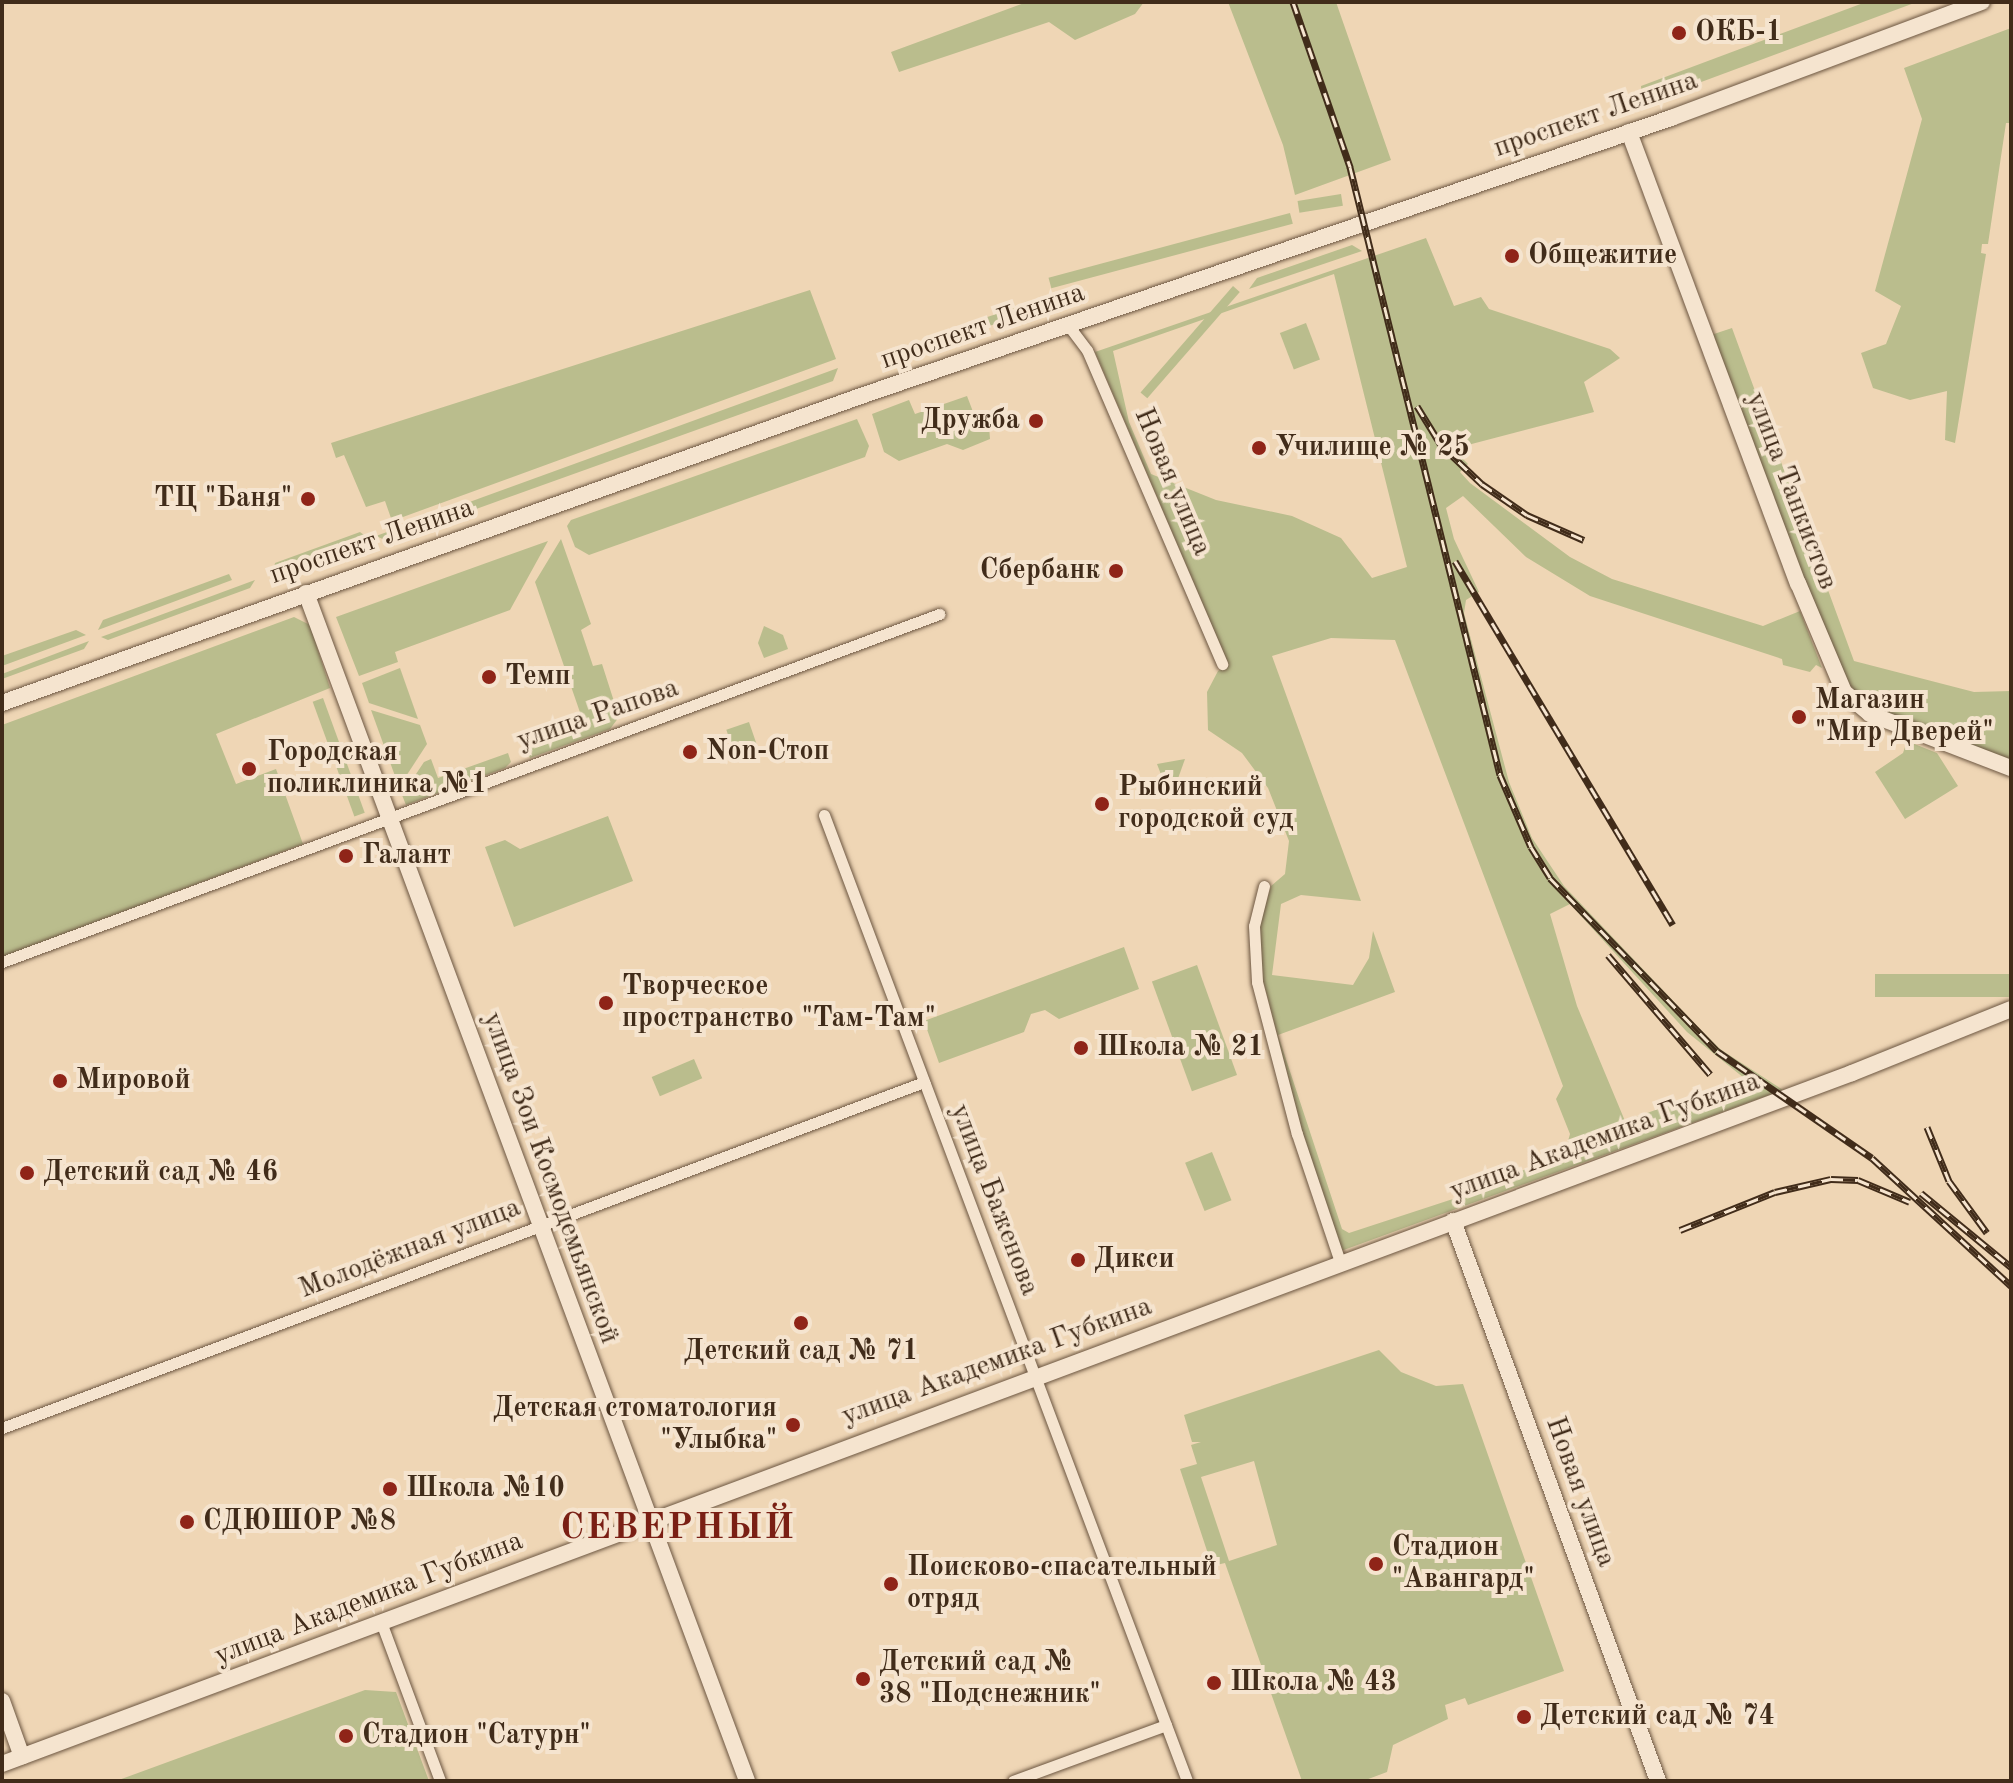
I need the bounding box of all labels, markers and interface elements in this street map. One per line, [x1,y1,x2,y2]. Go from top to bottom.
place label: ОКБ-1 [1695,16,1782,50]
marker: ОКБ-1 [1670,24,1688,42]
street label: проспект Ленина [1490,64,1702,166]
place label: Общежитие [1528,239,1677,273]
marker: Общежитие [1503,247,1521,265]
street label: проспект Ленина [877,276,1089,378]
street label: улица Танкистов [1738,387,1844,595]
street label: Новая улица [1126,403,1218,561]
place label: Дружба [921,404,1020,438]
marker: Дружба [1027,412,1045,430]
place label: Училище № 25 [1275,431,1470,465]
marker: Училище № 25 [1250,439,1268,457]
place label: ТЦ "Баня" [154,482,292,516]
marker: ТЦ "Баня" [299,490,317,508]
street label: проспект Ленина [266,491,478,593]
place label: Сбербанк [980,554,1100,588]
marker: Сбербанк [1107,562,1125,580]
place label: Темп [505,660,570,694]
marker: Темп [480,668,498,686]
street label: улица Рапова [513,672,683,758]
place label: Магазин "Мир Дверей" [1815,684,1993,750]
marker: Магазин "Мир Дверей" [1790,708,1808,726]
place label: Non-Стоп [706,735,829,769]
place label: Городская поликлиника №1 [267,736,487,802]
marker: Non-Стоп [681,743,699,761]
marker: Городская поликлиника №1 [238,758,260,780]
place label: Рыбинский городской суд [1118,771,1294,837]
marker: Рыбинский городской суд [1093,795,1111,813]
place label: Галант [362,839,451,873]
marker: Галант [337,847,355,865]
place label: Творческое пространство "Там-Там" [622,970,936,1036]
marker: Творческое пространство "Там-Там" [597,994,615,1012]
street label: улица Зои Космодемьянской [474,1008,626,1348]
place label: Школа № 21 [1097,1031,1264,1065]
marker: Школа № 21 [1072,1039,1090,1057]
place label: Мировой [76,1064,190,1098]
street label: улица Академика Губкина [1445,1065,1765,1209]
marker: Мировой [51,1072,69,1090]
street label: улица Баженова [942,1099,1046,1301]
place label: Детский сад № 46 [43,1156,278,1190]
marker: Детский сад № 46 [18,1164,36,1182]
street label: Молодёжная улица [295,1191,525,1307]
place label: Дикси [1094,1243,1175,1277]
marker: Дикси [1069,1251,1087,1269]
street label: улица Академика Губкина [837,1290,1157,1434]
marker: Детский сад № 71 [792,1314,810,1332]
place label: Детский сад № 71 [683,1335,919,1369]
place label: Детская стоматология "Улыбка" [493,1392,777,1458]
street label: Новая улица [1537,1412,1623,1572]
marker: Детская стоматология "Улыбка" [784,1416,802,1434]
place label: Школа №10 [406,1472,565,1506]
marker: Школа №10 [381,1480,399,1498]
place label: СДЮШОР №8 [203,1505,396,1539]
district label: СЕВЕРНЫЙ [560,1508,796,1552]
marker: СДЮШОР №8 [178,1513,196,1531]
street label: улица Академика Губкина [210,1525,528,1673]
place label: Стадион "Авангард" [1392,1531,1534,1597]
place label: Поисково-спасательный отряд [907,1551,1217,1617]
marker: Стадион "Авангард" [1367,1555,1385,1573]
marker: Поисково-спасательный отряд [882,1575,900,1593]
place label: Детский сад № 38 "Подснежник" [879,1646,1100,1712]
place label: Школа № 43 [1230,1666,1397,1700]
marker: Детский сад № 38 "Подснежник" [854,1670,872,1688]
marker: Школа № 43 [1205,1674,1223,1692]
place label: Детский сад № 74 [1540,1700,1775,1734]
marker: Детский сад № 74 [1515,1708,1533,1726]
place label: Стадион "Сатурн" [362,1719,591,1753]
marker: Стадион "Сатурн" [337,1727,355,1745]

